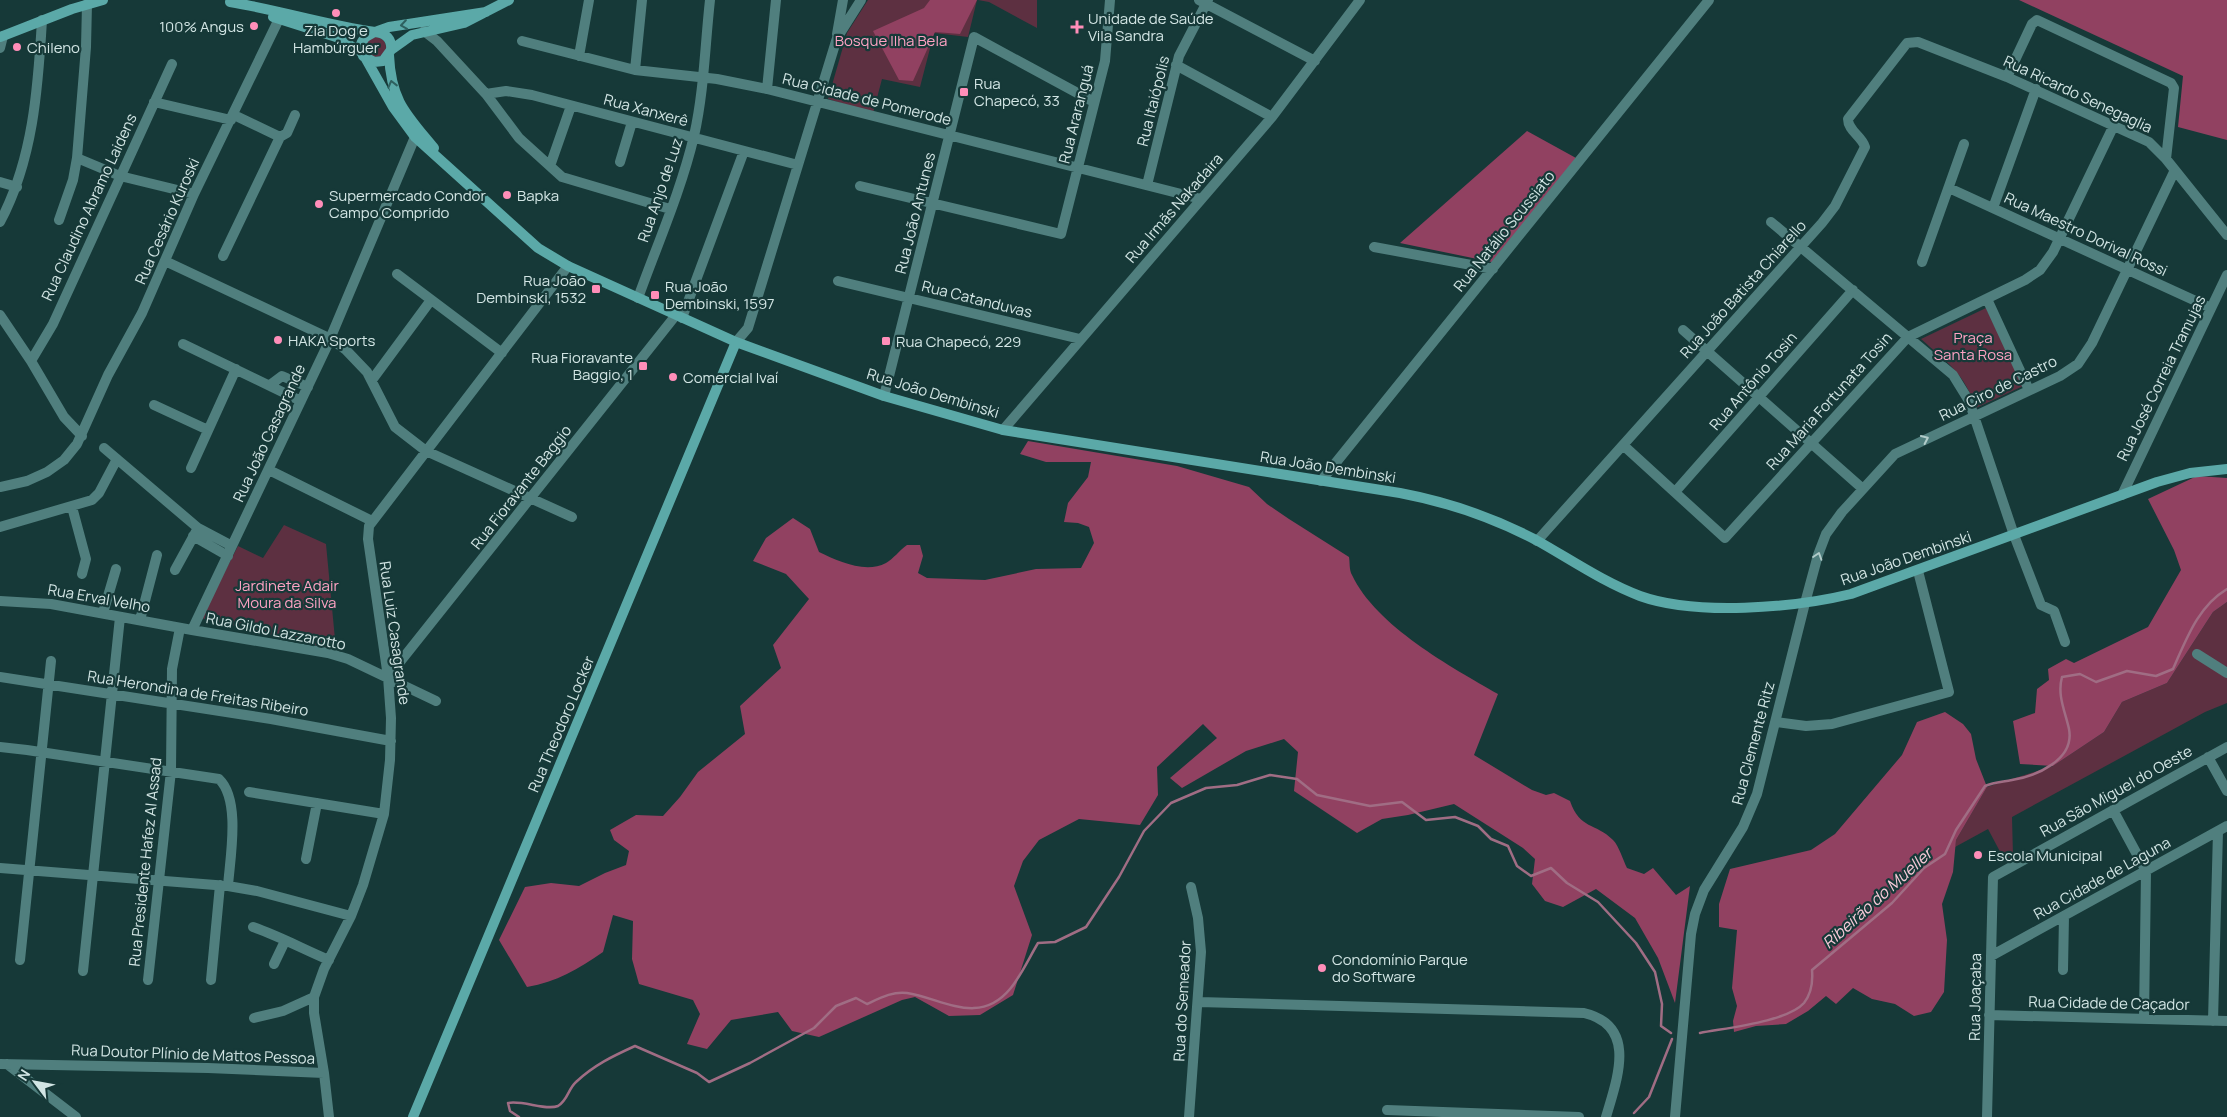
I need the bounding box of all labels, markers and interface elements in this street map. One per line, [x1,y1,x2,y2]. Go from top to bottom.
marker: Zia Dog e Hambúrguer [330,7,342,19]
place label: Unidade de Saúde Vila Sandra [1088,8,1214,46]
place label: 100% Angus [159,16,244,37]
marker: 100% Angus [248,20,260,32]
place label: Zia Dog e Hambúrguer [293,20,380,58]
one-way arrow [399,20,408,30]
marker: Unidade de Saúde Vila Sandra [1070,20,1084,34]
park label: Bosque Ilha Bela [835,30,947,51]
place label: Chileno [27,37,80,58]
marker: Chileno [11,41,23,53]
street label: Rua Ricardo Senegaglia [2000,50,2156,138]
street label: Rua Itaiópolis [1132,53,1174,148]
street label: Rua Araranguá [1054,62,1098,166]
street label: Rua Cidade de Pomerode [780,68,954,130]
place label: Rua Chapecó, 33 [974,73,1060,111]
one-way arrow [387,79,398,88]
marker: Rua Chapecó, 33 [958,86,970,98]
street label: Rua Xanxerê [601,89,691,131]
street label: Rua Claudino Abramo Laidens [36,110,142,304]
street label: Rua Anjo de Luz [632,135,688,245]
street label: Rua Irmãs Nakadaira [1120,149,1228,267]
street label: Rua João Antunes [890,150,940,276]
street label: Rua Cesário Kuroski [130,154,204,288]
street label: Rua Natálio Scussiato [1449,166,1559,296]
place label: Supermercado Condor Campo Comprido [329,185,486,223]
place label: Bapka [517,185,559,206]
street label: Rua Maestro Dorival Rossi [2001,187,2171,281]
marker: Bapka [501,189,513,201]
marker: Supermercado Condor Campo Comprido [313,198,325,210]
street label: Rua João Batista Chiarello [1675,215,1811,363]
place label: Rua João Dembinski, 1532 [476,270,586,308]
street label: Rua Catanduvas [920,275,1035,323]
place label: Rua João Dembinski, 1597 [665,276,775,314]
marker: Rua João Dembinski, 1532 [590,283,602,295]
marker: Rua João Dembinski, 1597 [649,289,661,301]
street label: Rua José Correia Tramujas [2112,291,2210,464]
street label: Rua Antônio Tosin [1704,327,1802,435]
street label: Rua Maria Fortunata Tosin [1761,327,1897,474]
park label: Praça Santa Rosa [1934,327,2012,365]
place label: HAKA Sports [288,330,376,351]
place label: Rua Chapecó, 229 [896,331,1021,352]
marker: HAKA Sports [272,334,284,346]
marker: Rua Chapecó, 229 [880,335,892,347]
place label: Rua Fioravante Baggio, 1 [531,347,633,385]
street label: Rua Ciro de Castro [1936,350,2061,426]
street label: Rua João Casagrande [228,360,310,505]
marker: Rua Fioravante Baggio, 1 [637,360,649,372]
street label: Rua João Dembinski [864,363,1002,423]
place label: Comercial Ivaí [683,367,779,388]
marker: Comercial Ivaí [667,371,679,383]
street label: Rua Fioravante Baggio [466,420,576,553]
one-way arrow [1920,435,1929,446]
street label: Rua João Dembinski [1259,446,1397,488]
street label: Rua João Dembinski [1838,526,1974,590]
one-way arrow [1812,552,1822,561]
street label: Rua Luiz Casagrande [375,560,416,706]
park label: Jardinete Adair Moura da Silva [235,575,339,613]
street label: Rua Erval Velho [46,579,152,617]
street label: Rua Gildo Lazzarotto [204,607,348,655]
street label: Rua Theodoro Locker [523,652,599,795]
street label: Rua Herondina de Freitas Ribeiro [86,665,310,721]
street label: Rua Clemente Ritz [1726,679,1780,807]
street label: Rua São Miguel do Oeste [2036,740,2196,842]
street label: Rua Presidente Hafez Al Assad [124,757,166,967]
street label: Rua Cidade de Laguna [2030,832,2174,924]
water label: Ribeirão do Mueller [1817,841,1938,953]
place label: Escola Municipal [1988,845,2102,866]
marker: Escola Municipal [1972,849,1984,861]
street label: Rua do Semeador [1168,939,1196,1062]
place label: Condomínio Parque do Software [1332,949,1468,987]
street label: Rua Joaçaba [1964,953,1986,1041]
marker: Condomínio Parque do Software [1316,962,1328,974]
street label: Rua Cidade de Caçador [2028,991,2190,1015]
street label: Rua Doutor Plínio de Mattos Pessoa [71,1039,315,1069]
north arrow [10,1057,60,1107]
text: N [13,1066,34,1084]

